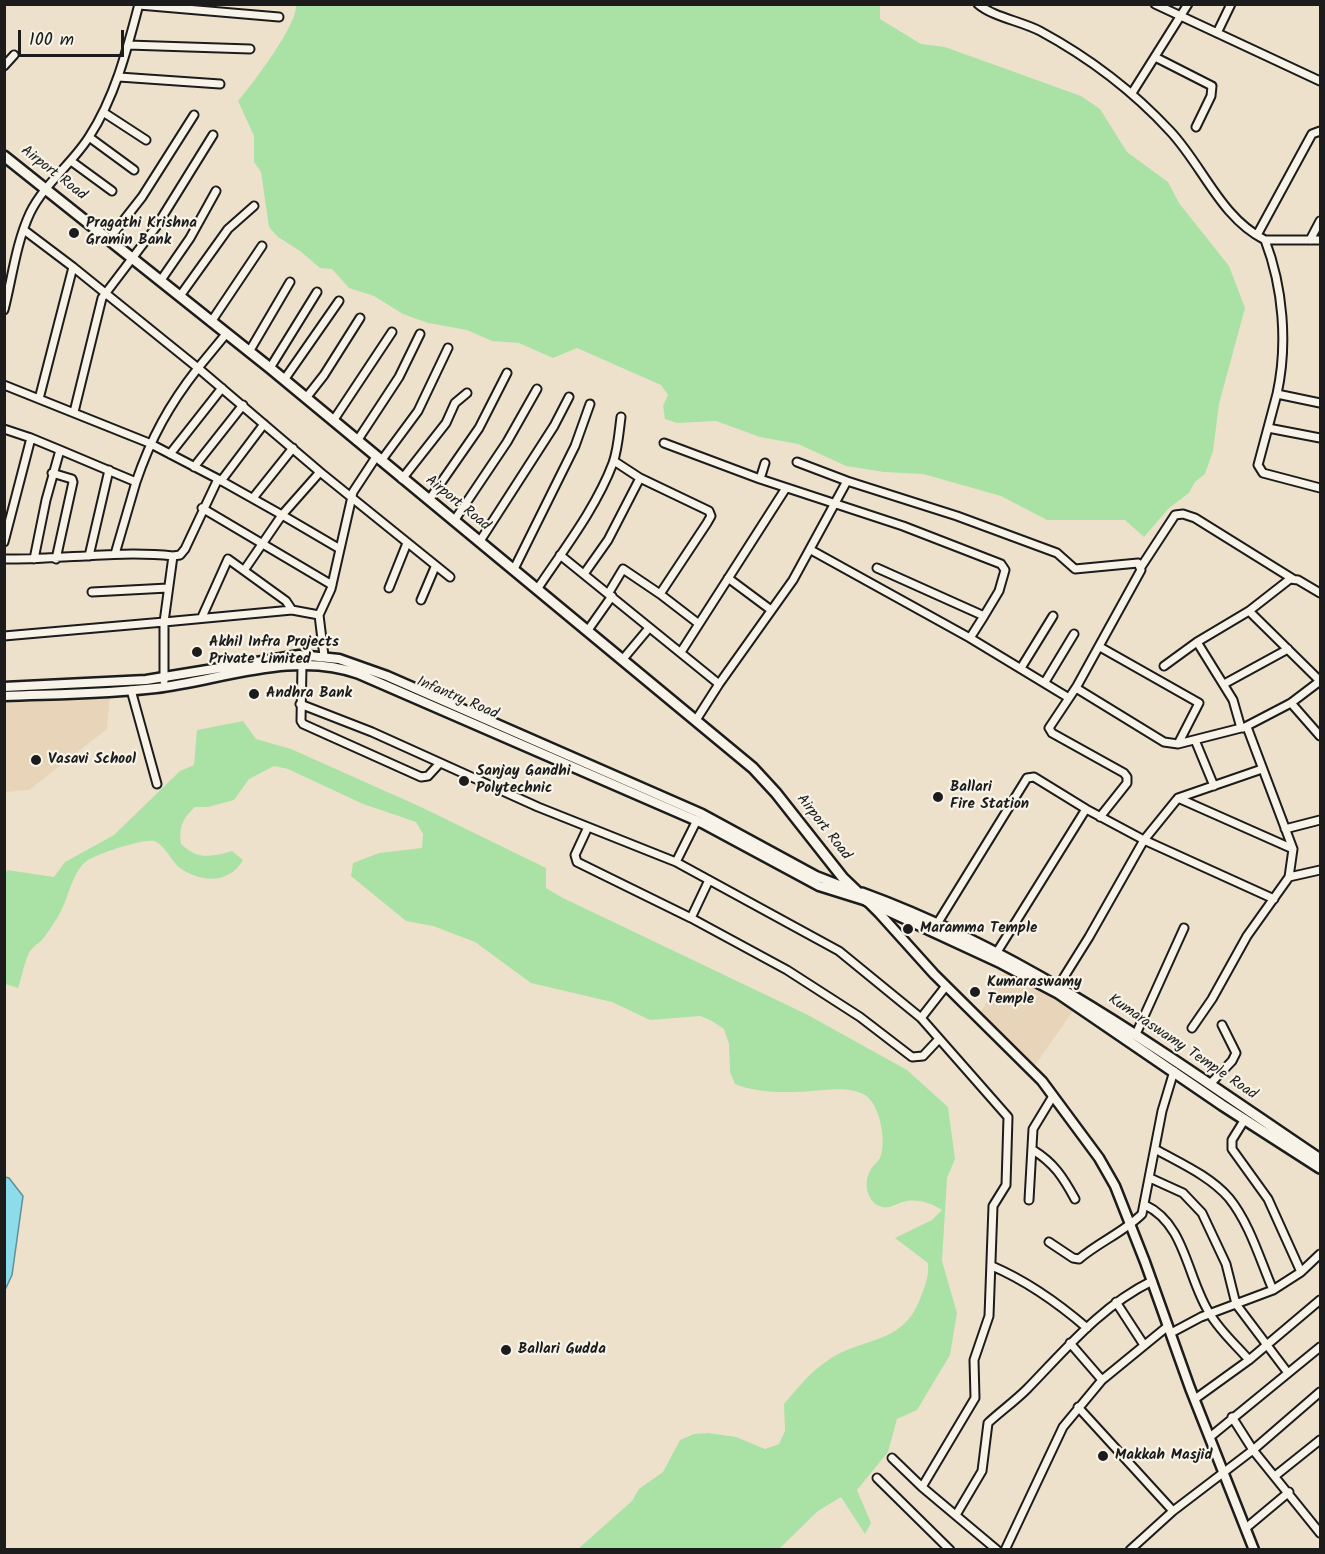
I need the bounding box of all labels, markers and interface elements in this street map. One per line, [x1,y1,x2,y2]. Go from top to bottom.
scale bar [21,18,128,56]
text: 100 m [29,26,74,55]
street label: Airport Road [17,143,89,205]
place label: Pragathi Krishna Gramin Bank [86,215,197,250]
marker: Pragathi Krishna Gramin Bank [67,226,81,240]
street label: Airport Road [421,472,493,536]
place label: Akhil Infra Projects Private Limited [209,634,339,669]
marker: Akhil Infra Projects Private Limited [190,645,204,659]
street label: Infantry Road [413,674,501,724]
place label: Andhra Bank [266,685,352,703]
marker: Andhra Bank [247,687,261,701]
place label: Vasavi School [48,751,136,769]
marker: Vasavi School [29,753,43,767]
place label: Sanjay Gandhi Polytechnic [476,763,571,798]
marker: Sanjay Gandhi Polytechnic [457,774,471,788]
place label: Ballari Fire Station [950,779,1029,814]
marker: Ballari Fire Station [931,790,945,804]
street label: Airport Road [792,792,854,864]
place label: Maramma Temple [920,920,1037,938]
marker: Maramma Temple [901,922,915,936]
place label: Kumaraswamy Temple [987,974,1082,1009]
marker: Kumaraswamy Temple [968,985,982,999]
street label: Kumaraswamy Temple Road [1104,991,1260,1105]
place label: Ballari Gudda [518,1341,606,1359]
marker: Ballari Gudda [499,1343,513,1357]
place label: Makkah Masjid [1115,1447,1213,1465]
marker: Makkah Masjid [1096,1449,1110,1463]

